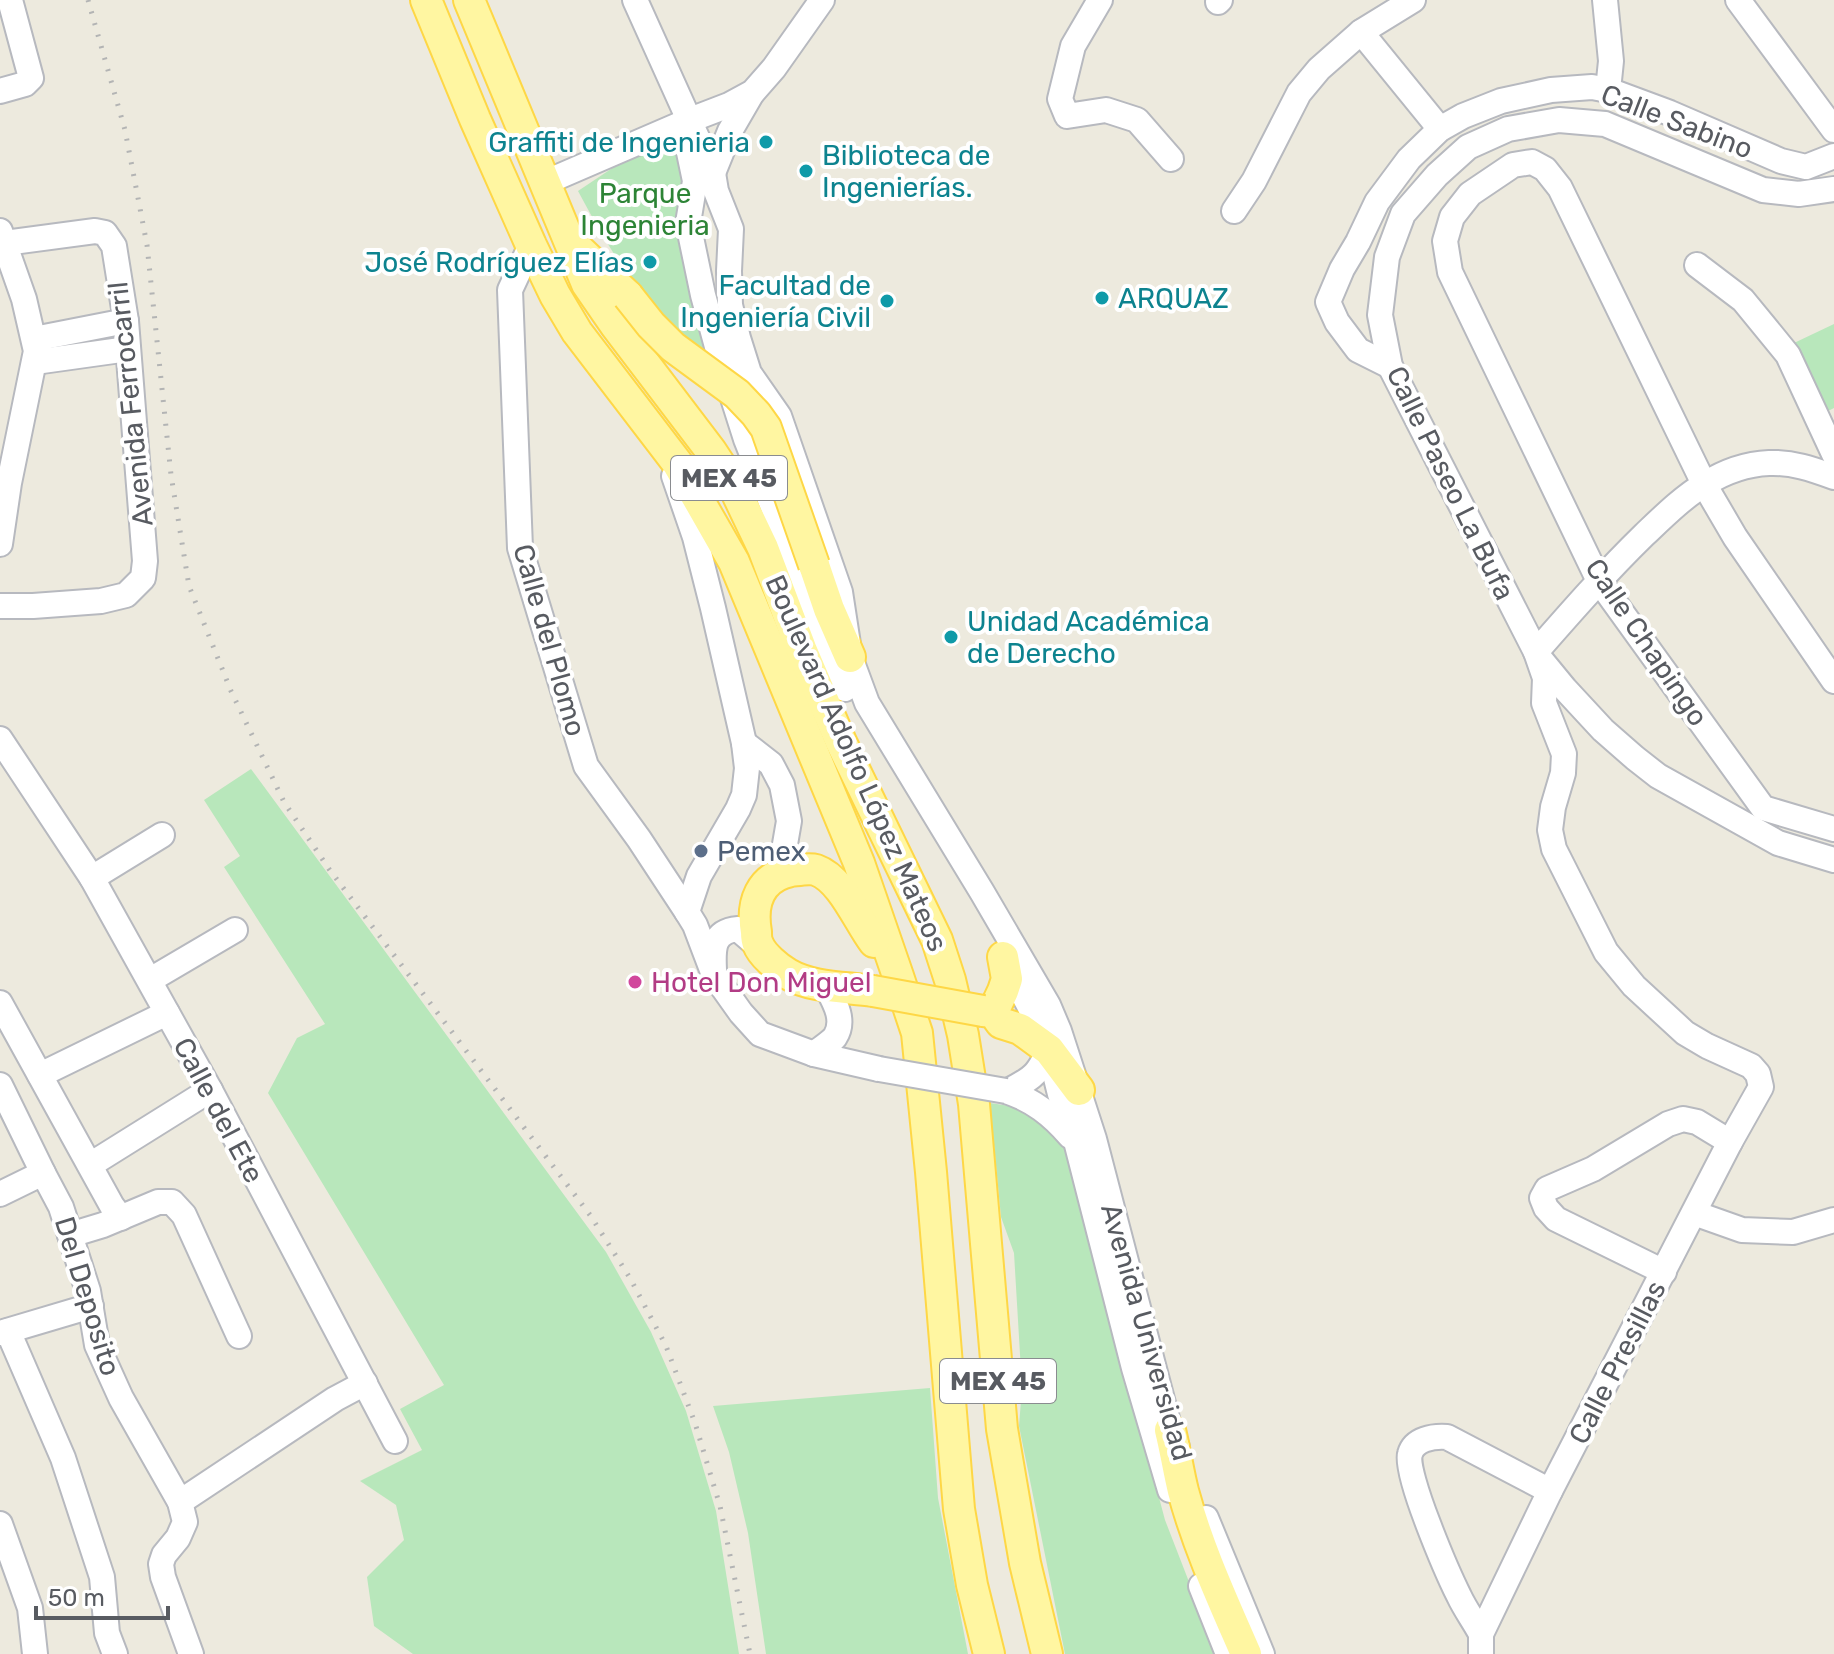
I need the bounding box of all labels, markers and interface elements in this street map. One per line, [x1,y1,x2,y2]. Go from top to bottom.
street label: Calle Sabino [1596,77,1757,165]
place label: Graffiti de Ingenieria [488,126,750,159]
marker: Graffiti de Ingenieria [757,133,775,151]
place label: Biblioteca de Ingenierías. [822,139,990,204]
marker: Biblioteca de Ingenierías. [797,162,815,180]
park label: Parque Ingenieria [580,177,710,242]
place label: José Rodríguez Elías [364,246,634,279]
marker: José Rodríguez Elías [641,253,659,271]
place label: Facultad de Ingeniería Civil [680,269,871,334]
street label: Avenida Ferrocarril [101,280,160,528]
place label: ARQUAZ [1118,282,1229,315]
marker: ARQUAZ [1093,289,1111,307]
marker: Facultad de Ingeniería Civil [878,292,896,310]
street label: Calle Paseo La Bufa [1380,361,1521,605]
road number: MEX 45 [671,456,787,500]
street label: Calle del Plomo [506,540,593,740]
street label: Calle Chapingo [1578,552,1715,732]
street label: Boulevard Adolfo López Mateos [758,570,955,956]
place label: Unidad Académica de Derecho [967,605,1210,670]
marker: Unidad Académica de Derecho [942,628,960,646]
place label: Pemex [717,835,806,868]
marker: Pemex [692,842,710,860]
place label: Hotel Don Miguel [651,966,871,999]
marker: Hotel Don Miguel [626,973,644,991]
street label: Calle del Ete [167,1032,271,1188]
street label: Avenida Universidad [1094,1200,1199,1464]
street label: Del Deposito [48,1213,127,1380]
street label: Calle Presillas [1562,1275,1673,1449]
road number: MEX 45 [940,1359,1056,1403]
scale bar [36,1570,168,1620]
text: 50 m [48,1584,105,1612]

